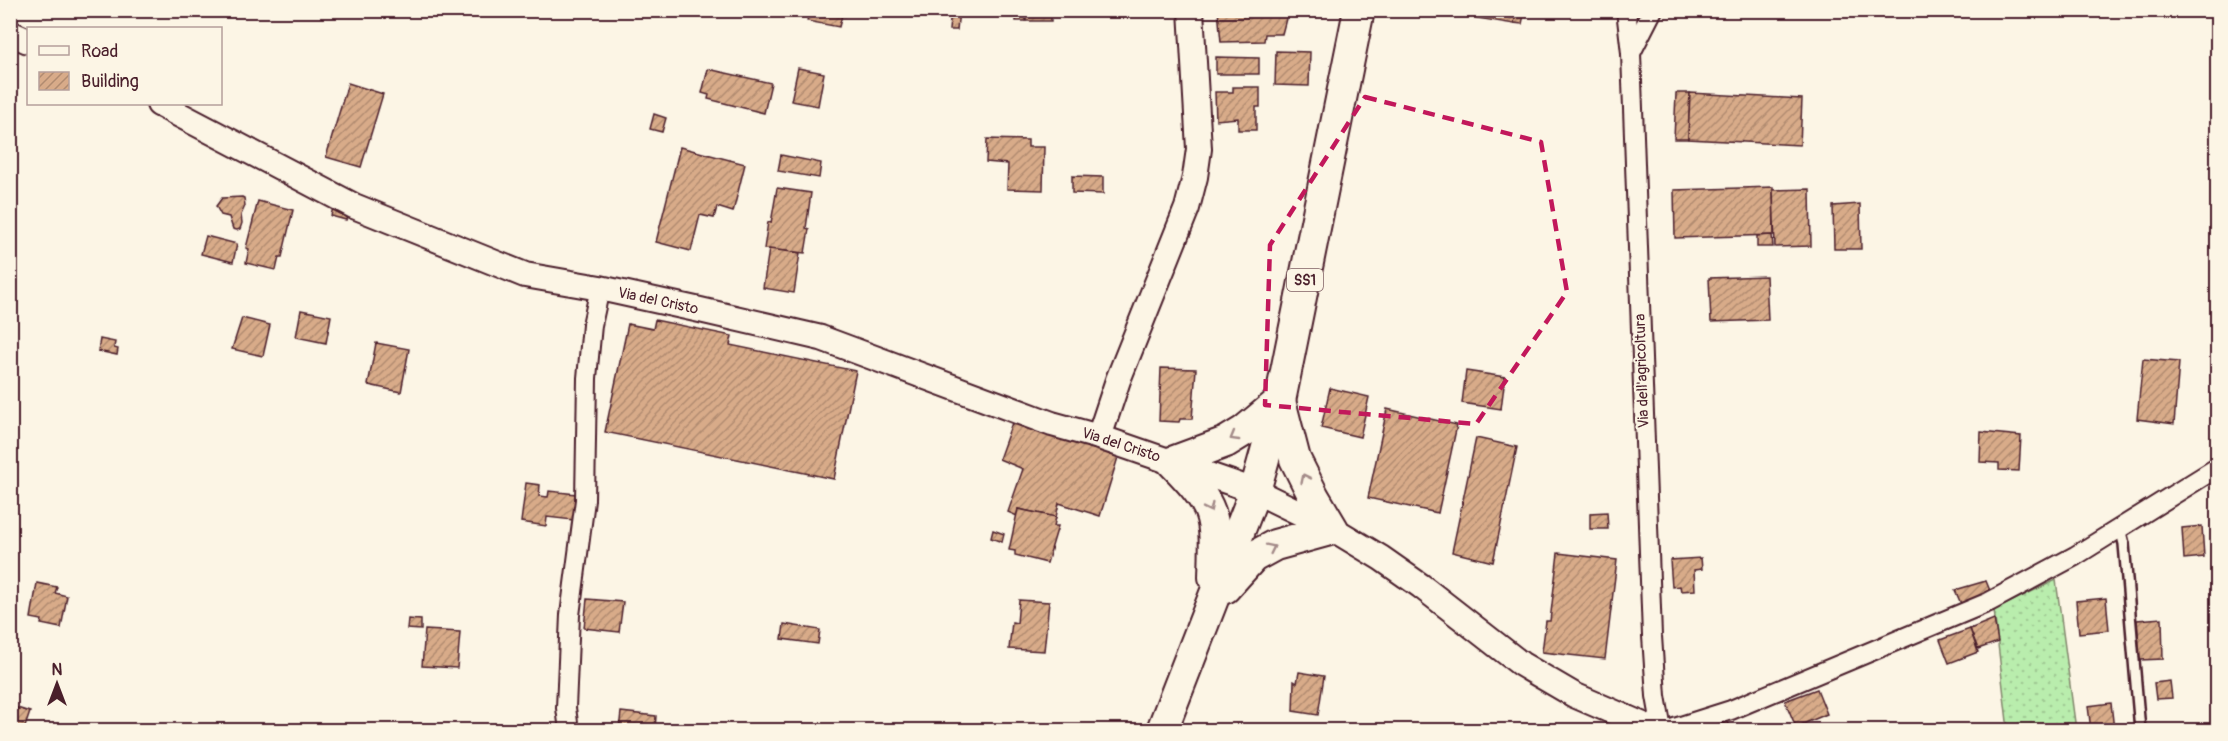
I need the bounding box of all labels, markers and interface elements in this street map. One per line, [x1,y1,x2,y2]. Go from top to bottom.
legend [27,27,222,105]
text: Road [81,40,118,63]
text: Building [81,70,139,93]
road number: SS1 [1287,269,1323,291]
street label: Via del Cristo [616,283,700,319]
street label: Via dell'agricoltura [1631,313,1653,429]
street label: Via del Cristo [1079,423,1163,467]
one-way arrow [1230,429,1240,441]
one-way arrow [1300,474,1312,485]
one-way arrow [1201,501,1213,512]
one-way arrow [1265,544,1275,555]
north arrow [27,654,87,714]
text: N [52,660,63,680]

